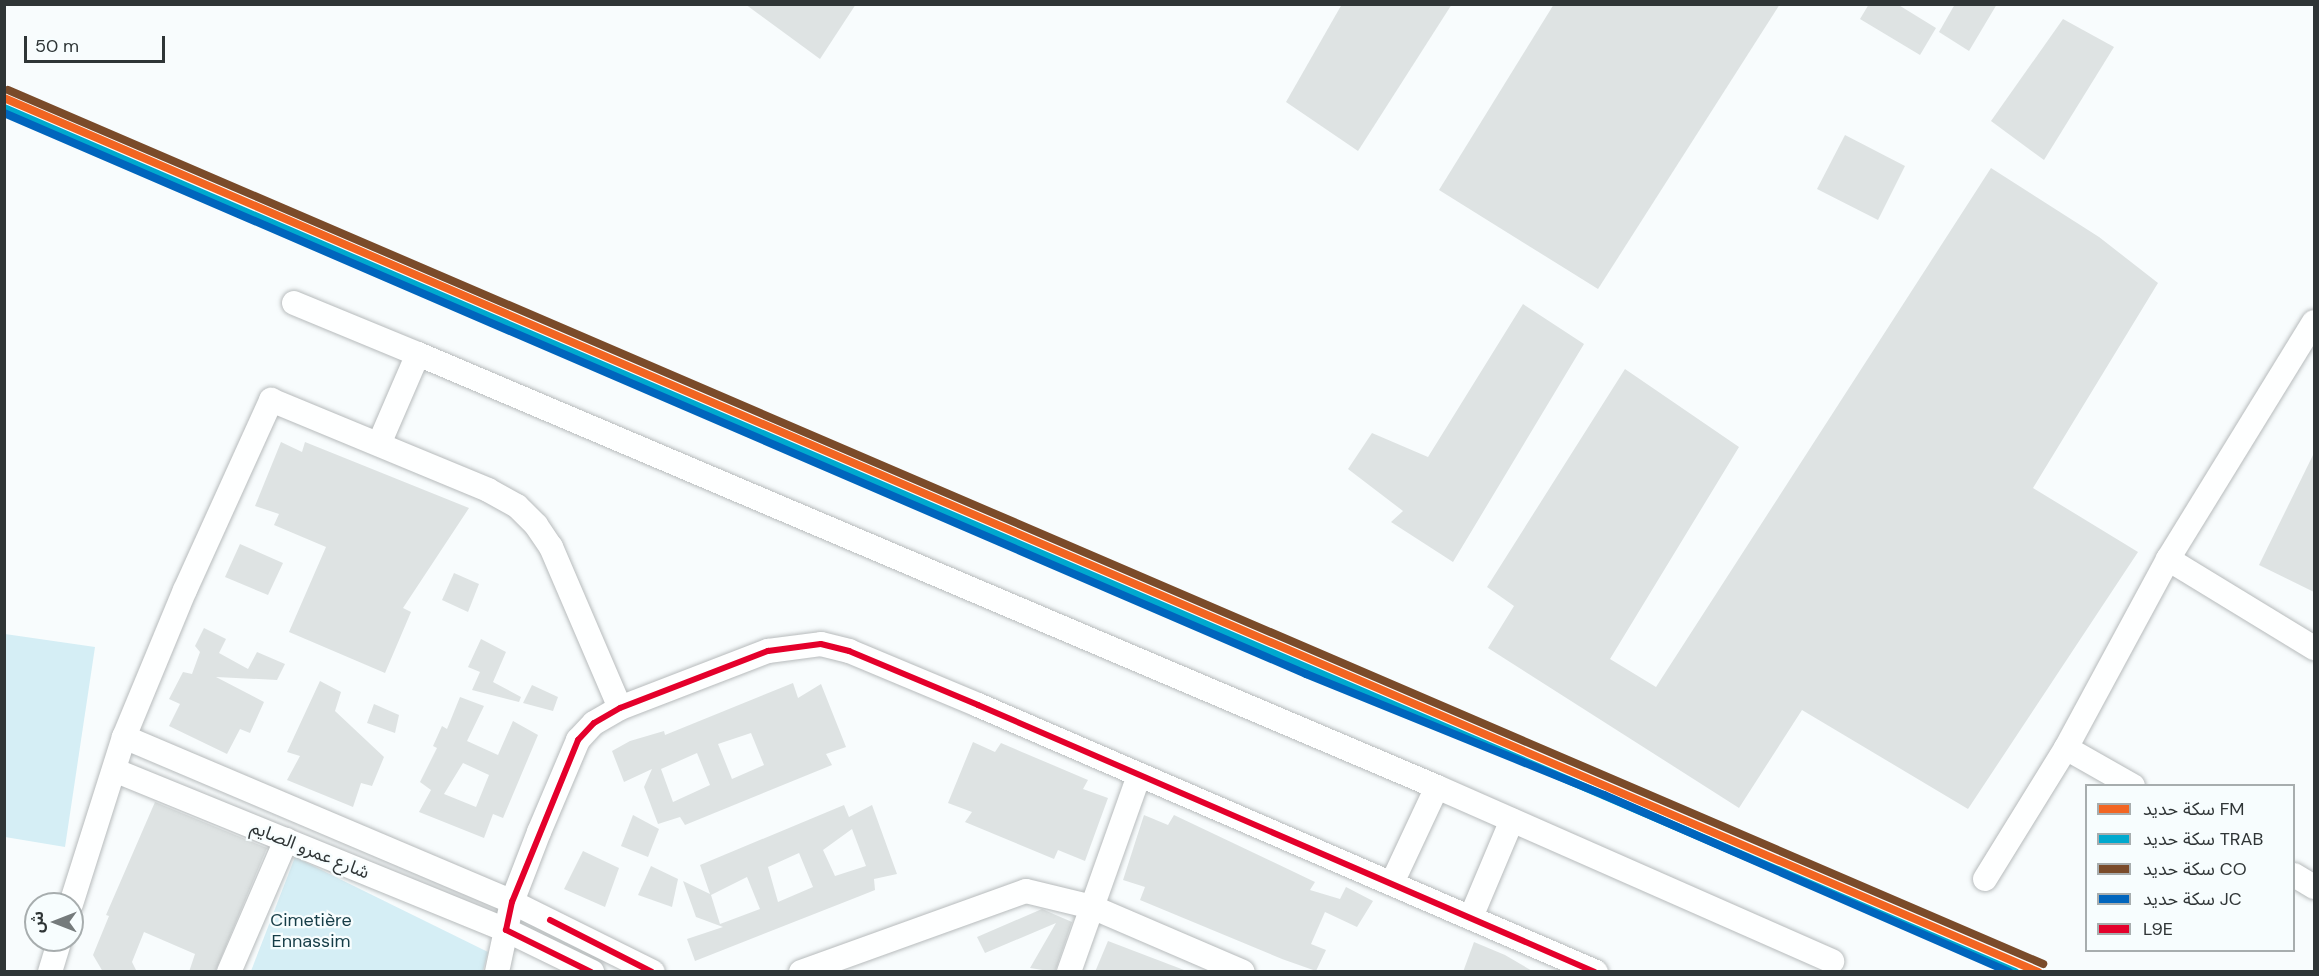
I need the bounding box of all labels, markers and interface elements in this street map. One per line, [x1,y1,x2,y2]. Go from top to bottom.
scale bar [27,24,168,62]
text: 50 m [35,34,79,58]
legend [2085,784,2295,952]
text: سكة حديد FM [2143,797,2245,821]
street label: شارع عمرو الصايم [248,816,372,884]
text: سكة حديد TRAB [2143,827,2263,851]
text: سكة حديد CO [2143,857,2247,881]
text: سكة حديد JC [2143,887,2242,911]
north arrow [24,892,84,952]
park label: Cimetière Ennassim [270,910,352,952]
text: ش [27,911,48,933]
text: L9E [2143,917,2173,941]

